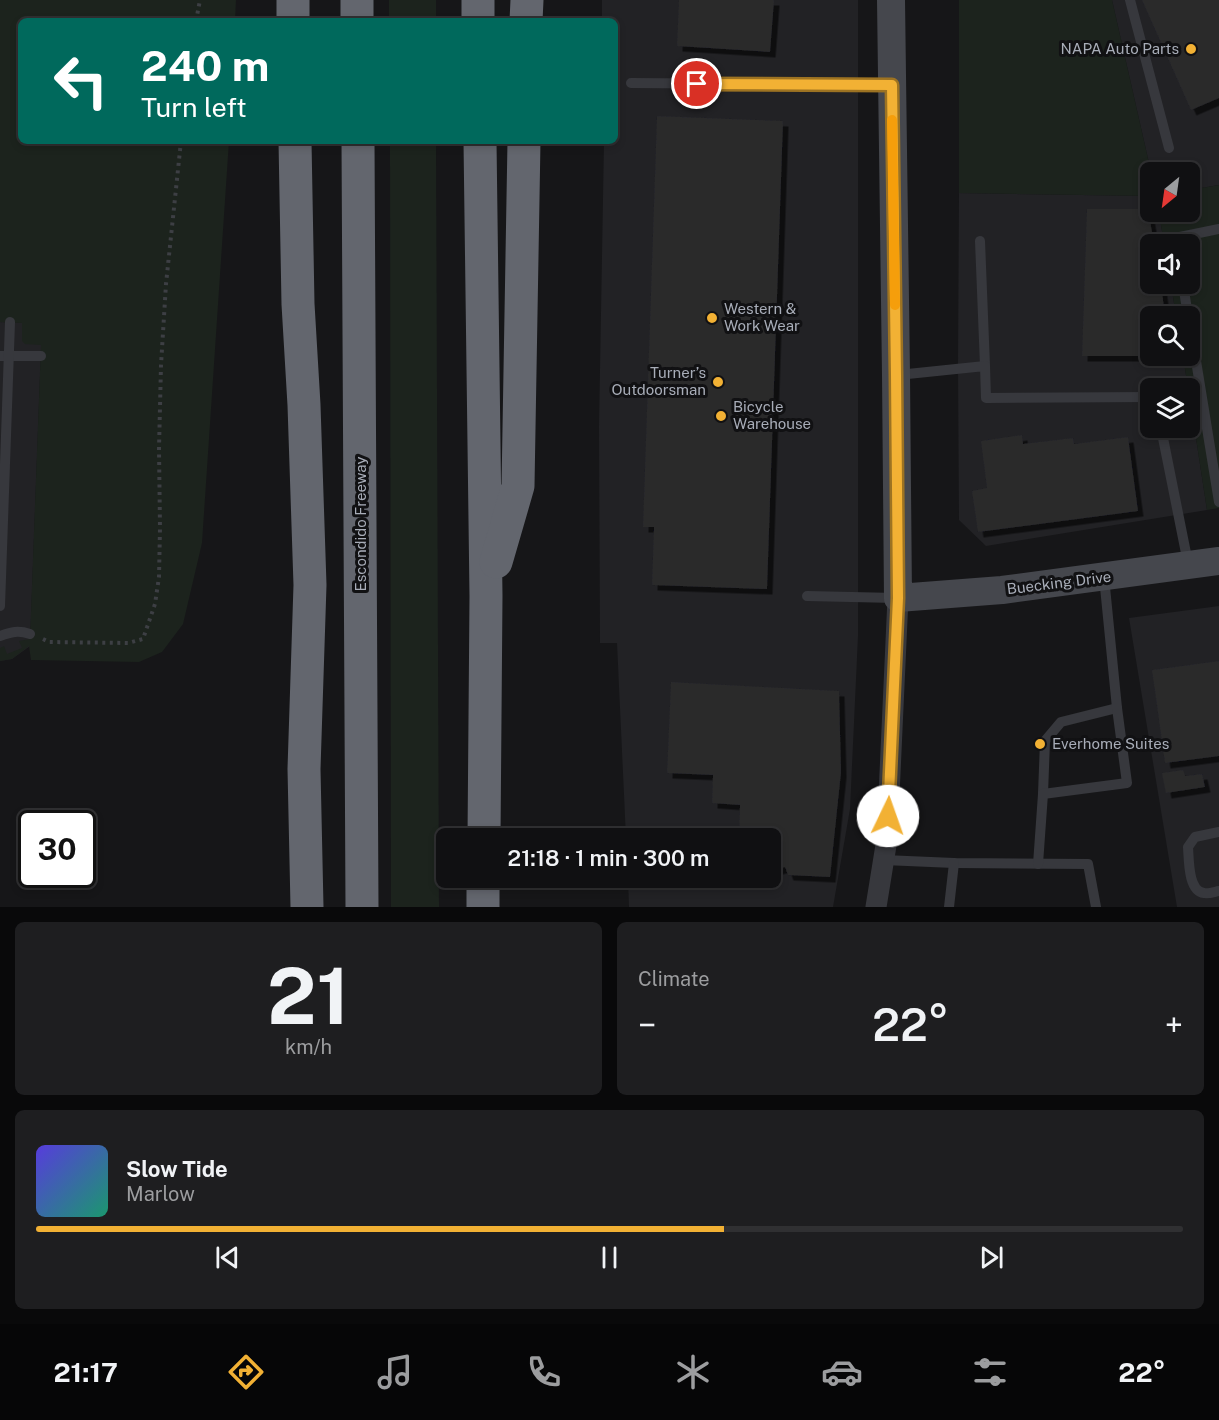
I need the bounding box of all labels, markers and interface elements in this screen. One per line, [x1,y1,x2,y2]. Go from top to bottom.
place label: NAPA Auto Parts [1060,40,1179,57]
text: 240 m [141,41,269,90]
icon: left [42,42,120,120]
marker: NAPA Auto Parts [1184,42,1198,56]
pin [671,58,722,109]
icon: arrive [680,67,713,100]
text: Turn left [141,91,247,123]
north arrow [1140,162,1200,222]
map controls [1140,162,1200,438]
button: sound [1140,234,1200,294]
place label: Western & Work Wear [724,300,800,334]
button: search [1140,306,1200,366]
marker: Western & Work Wear [705,311,719,325]
place label: Turner’s Outdoorsman [611,364,706,398]
marker: Turner’s Outdoorsman [711,375,725,389]
button: layers [1140,378,1200,438]
place label: Bicycle Warehouse [733,398,811,432]
marker: Bicycle Warehouse [714,409,728,423]
street label: Escondido Freeway [352,457,369,591]
street label: Buecking Drive [1006,568,1112,597]
place label: Everhome Suites [1052,735,1169,752]
marker: Everhome Suites [1033,737,1047,751]
position arrow [856,784,920,848]
speed limit sign: 30 [18,810,96,888]
text: 21:18 · 1 min · 300 m [508,845,709,871]
text: 21 [267,950,350,1042]
text: Climate [638,967,710,991]
text: 22° [872,998,949,1051]
text: − [638,1006,656,1044]
text: + [1165,1006,1183,1044]
text: km/h [285,1035,332,1059]
text: Slow Tide [126,1156,228,1182]
text: Marlow [126,1182,195,1206]
icon: previous [211,1241,244,1274]
icon: pause [593,1241,626,1274]
icon: next [975,1241,1008,1274]
icon: directions [225,1351,267,1393]
icon: music [374,1351,416,1393]
icon: phone [523,1351,565,1393]
icon: climate [672,1351,714,1393]
icon: car [821,1351,863,1393]
icon: filters [969,1351,1011,1393]
text: 21:17 [53,1356,118,1388]
text: 22° [1118,1356,1165,1388]

